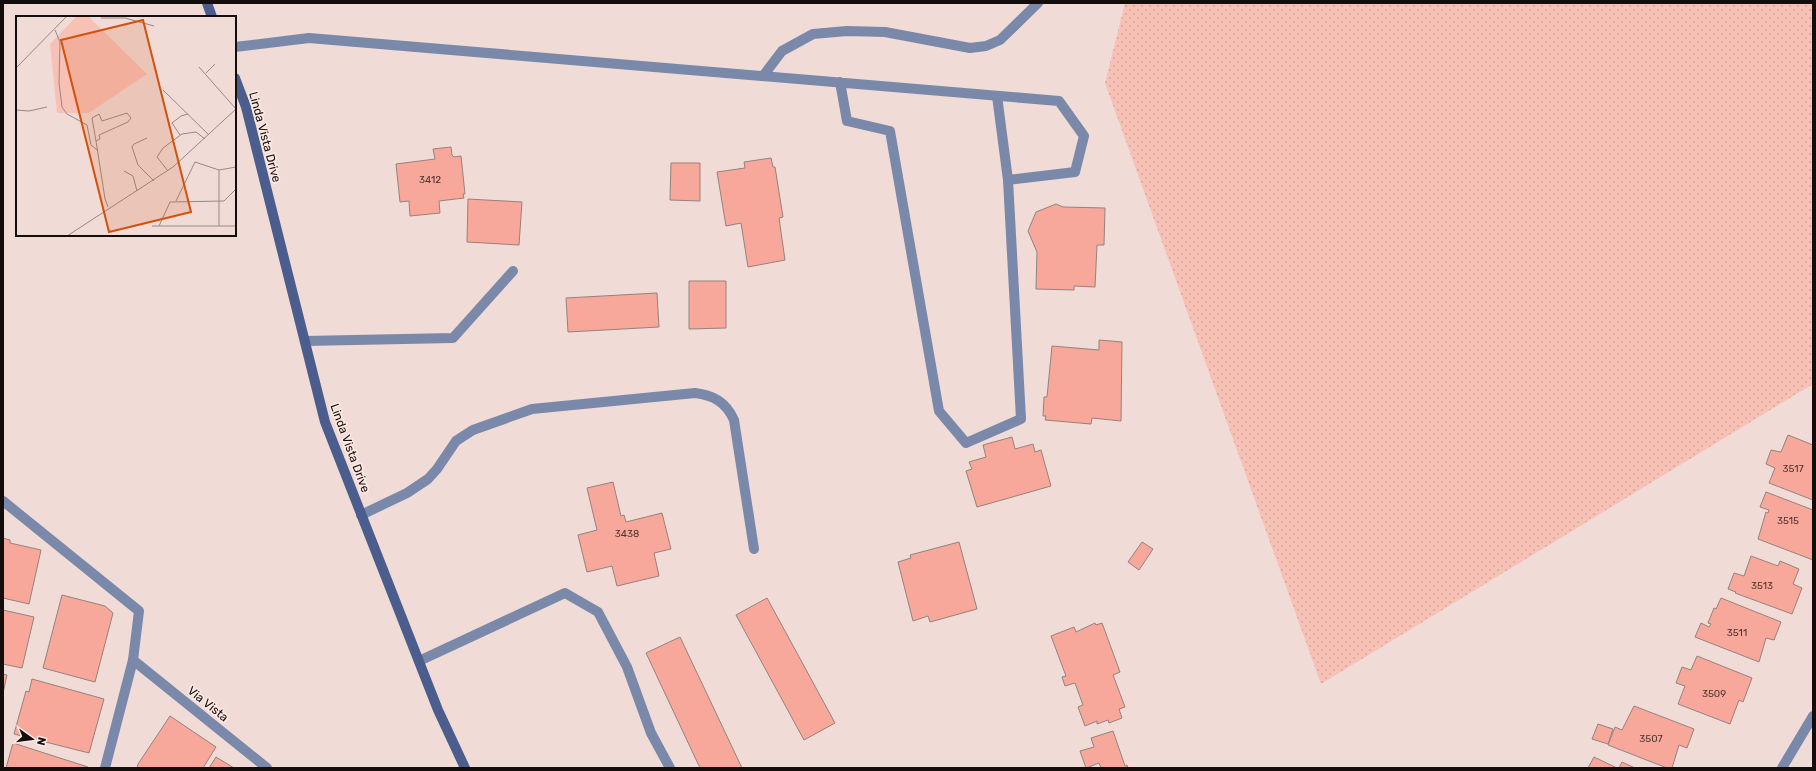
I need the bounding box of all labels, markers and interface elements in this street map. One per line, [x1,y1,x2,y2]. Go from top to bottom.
inset map [16,16,236,236]
street label: Linda Vista Drive [246,90,284,184]
house number: 3412 [419,174,441,186]
street label: Linda Vista Drive [327,402,373,494]
house number: 3517 [1782,463,1804,475]
house number: 3515 [1777,515,1799,527]
house number: 3438 [615,528,639,540]
house number: 3513 [1751,580,1773,592]
house number: 3511 [1727,627,1747,639]
street label: Via Vista [185,683,231,725]
house number: 3509 [1702,688,1726,700]
north arrow [12,719,52,759]
house number: 3507 [1639,733,1663,745]
text: N [34,736,48,747]

